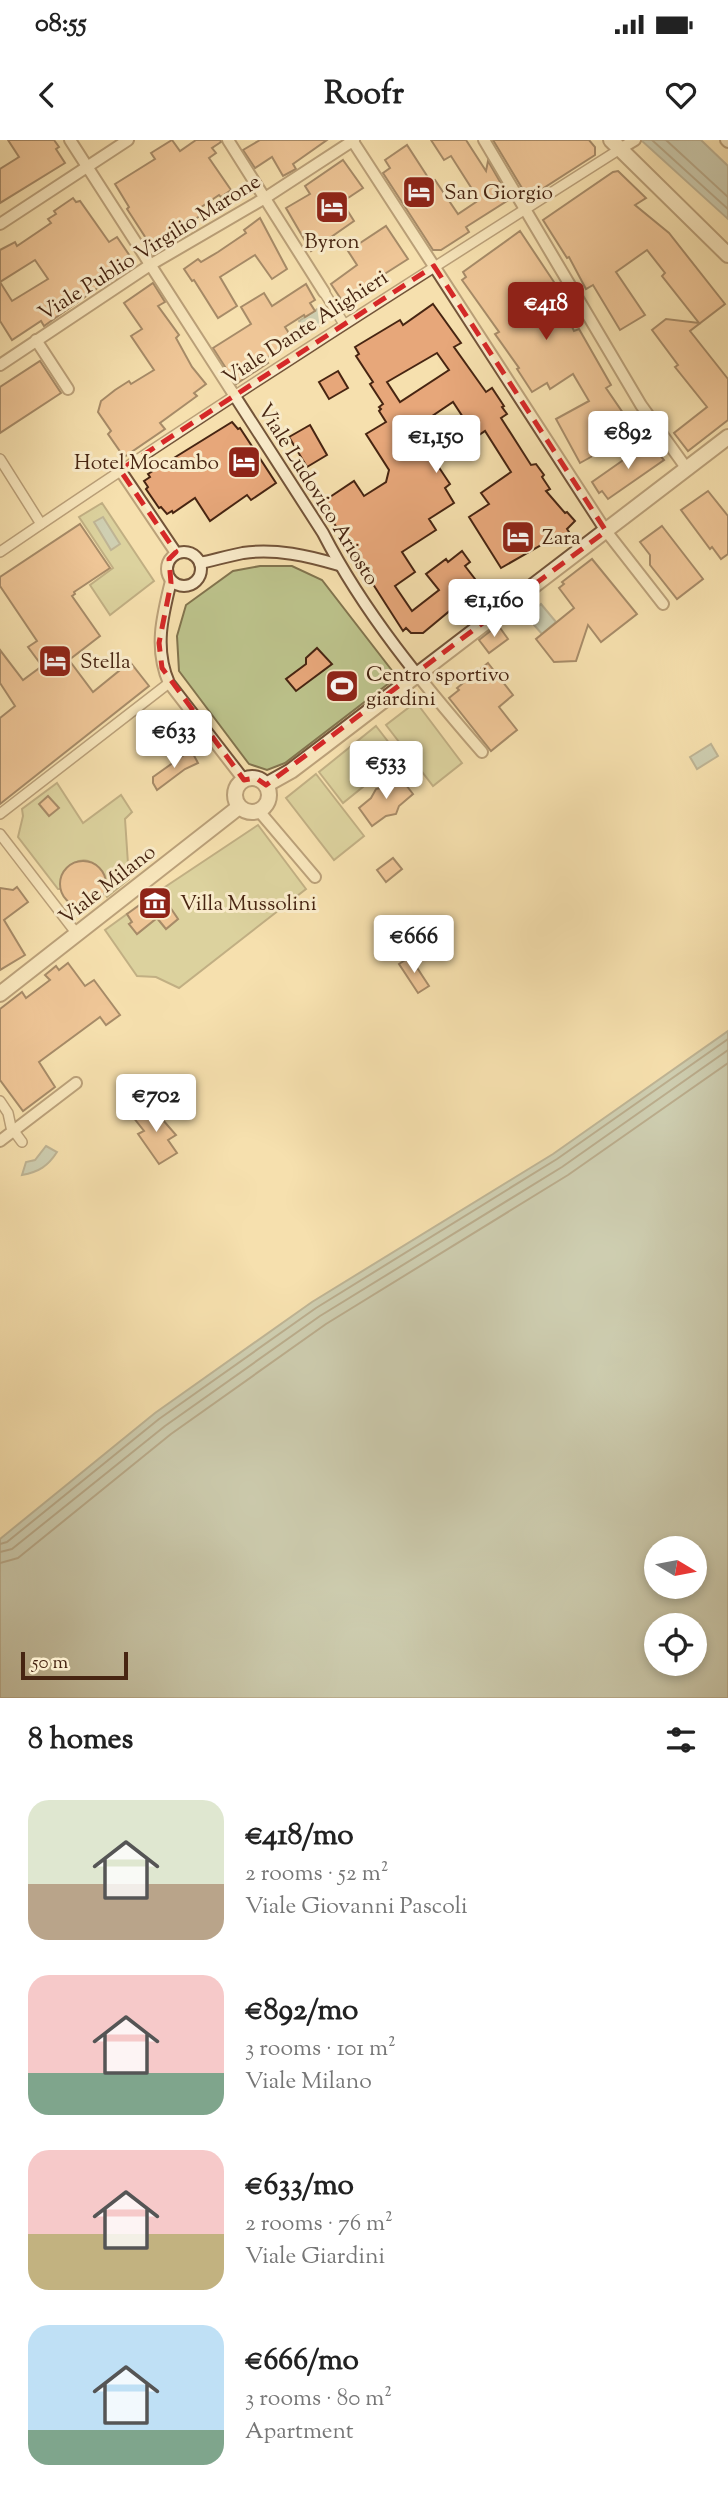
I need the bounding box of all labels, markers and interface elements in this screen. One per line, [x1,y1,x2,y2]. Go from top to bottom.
text: 08:55 [35,6,87,43]
text: Roofr [324,72,404,118]
icon: back [28,76,66,114]
icon: heart [662,76,700,114]
street label: Viale Publio Virgilio Marone [33,168,267,330]
hotel icon: San Giorgio [400,173,438,211]
place label: San Giorgio [444,179,553,209]
hotel icon: Byron [313,188,351,226]
place label: Byron [304,228,360,258]
street label: Viale Dante Alighieri [217,264,395,394]
pin: €418 [505,282,587,342]
text: €418 [524,288,568,321]
street label: Viale Ludovico Ariosto [249,398,386,592]
pin: €892 [587,412,669,471]
pin: €1,150 [379,416,493,475]
text: €892 [604,417,652,450]
text: €1,150 [408,421,464,454]
hotel icon: Hotel Mocambo [225,443,263,481]
place label: Hotel Mocambo [74,449,219,479]
hotel icon: Zara [499,518,537,556]
place label: Zara [542,524,581,554]
pin: €1,160 [437,580,551,639]
text: €1,160 [464,585,524,618]
hotel icon: Stella [36,642,74,680]
place label: Stella [80,648,131,678]
place label: Centro sportivo giardini [366,661,510,715]
sports icon: Centro sportivo giardini [323,667,361,705]
pin: €633 [133,710,215,770]
text: €633 [152,716,196,749]
pin: €533 [345,742,427,801]
text: €533 [366,747,406,780]
street label: Viale Milano [53,838,163,933]
museum icon: Villa Mussolini [136,884,174,922]
place label: Villa Mussolini [180,890,317,920]
pin: €666 [373,916,455,975]
text: €666 [390,921,438,954]
pin: €702 [115,1074,197,1134]
text: €702 [132,1080,180,1113]
north arrow [644,1536,707,1600]
map controls [644,1536,707,1676]
button: locate [644,1613,707,1676]
scale bar [21,1649,128,1681]
text: 50 m [32,1650,68,1677]
text: 8 homes [28,1719,133,1762]
icon: filters [662,1721,700,1759]
text: €418/mo [245,1815,354,1858]
icon: home [84,1828,168,1912]
text: 2 rooms · 52 m² [245,1858,388,1891]
text: Viale Giovanni Pascoli [245,1891,468,1924]
text: €892/mo [245,1990,358,2033]
icon: home [84,2003,168,2087]
text: 3 rooms · 101 m² [245,2033,396,2066]
text: Viale Milano [245,2066,372,2099]
text: €633/mo [245,2165,354,2208]
icon: home [84,2178,168,2262]
text: 2 rooms · 76 m² [245,2208,393,2241]
text: Viale Giardini [245,2241,385,2274]
text: €666/mo [245,2340,359,2383]
icon: home [84,2353,168,2437]
text: 3 rooms · 80 m² [245,2383,392,2416]
text: Apartment [245,2416,354,2449]

